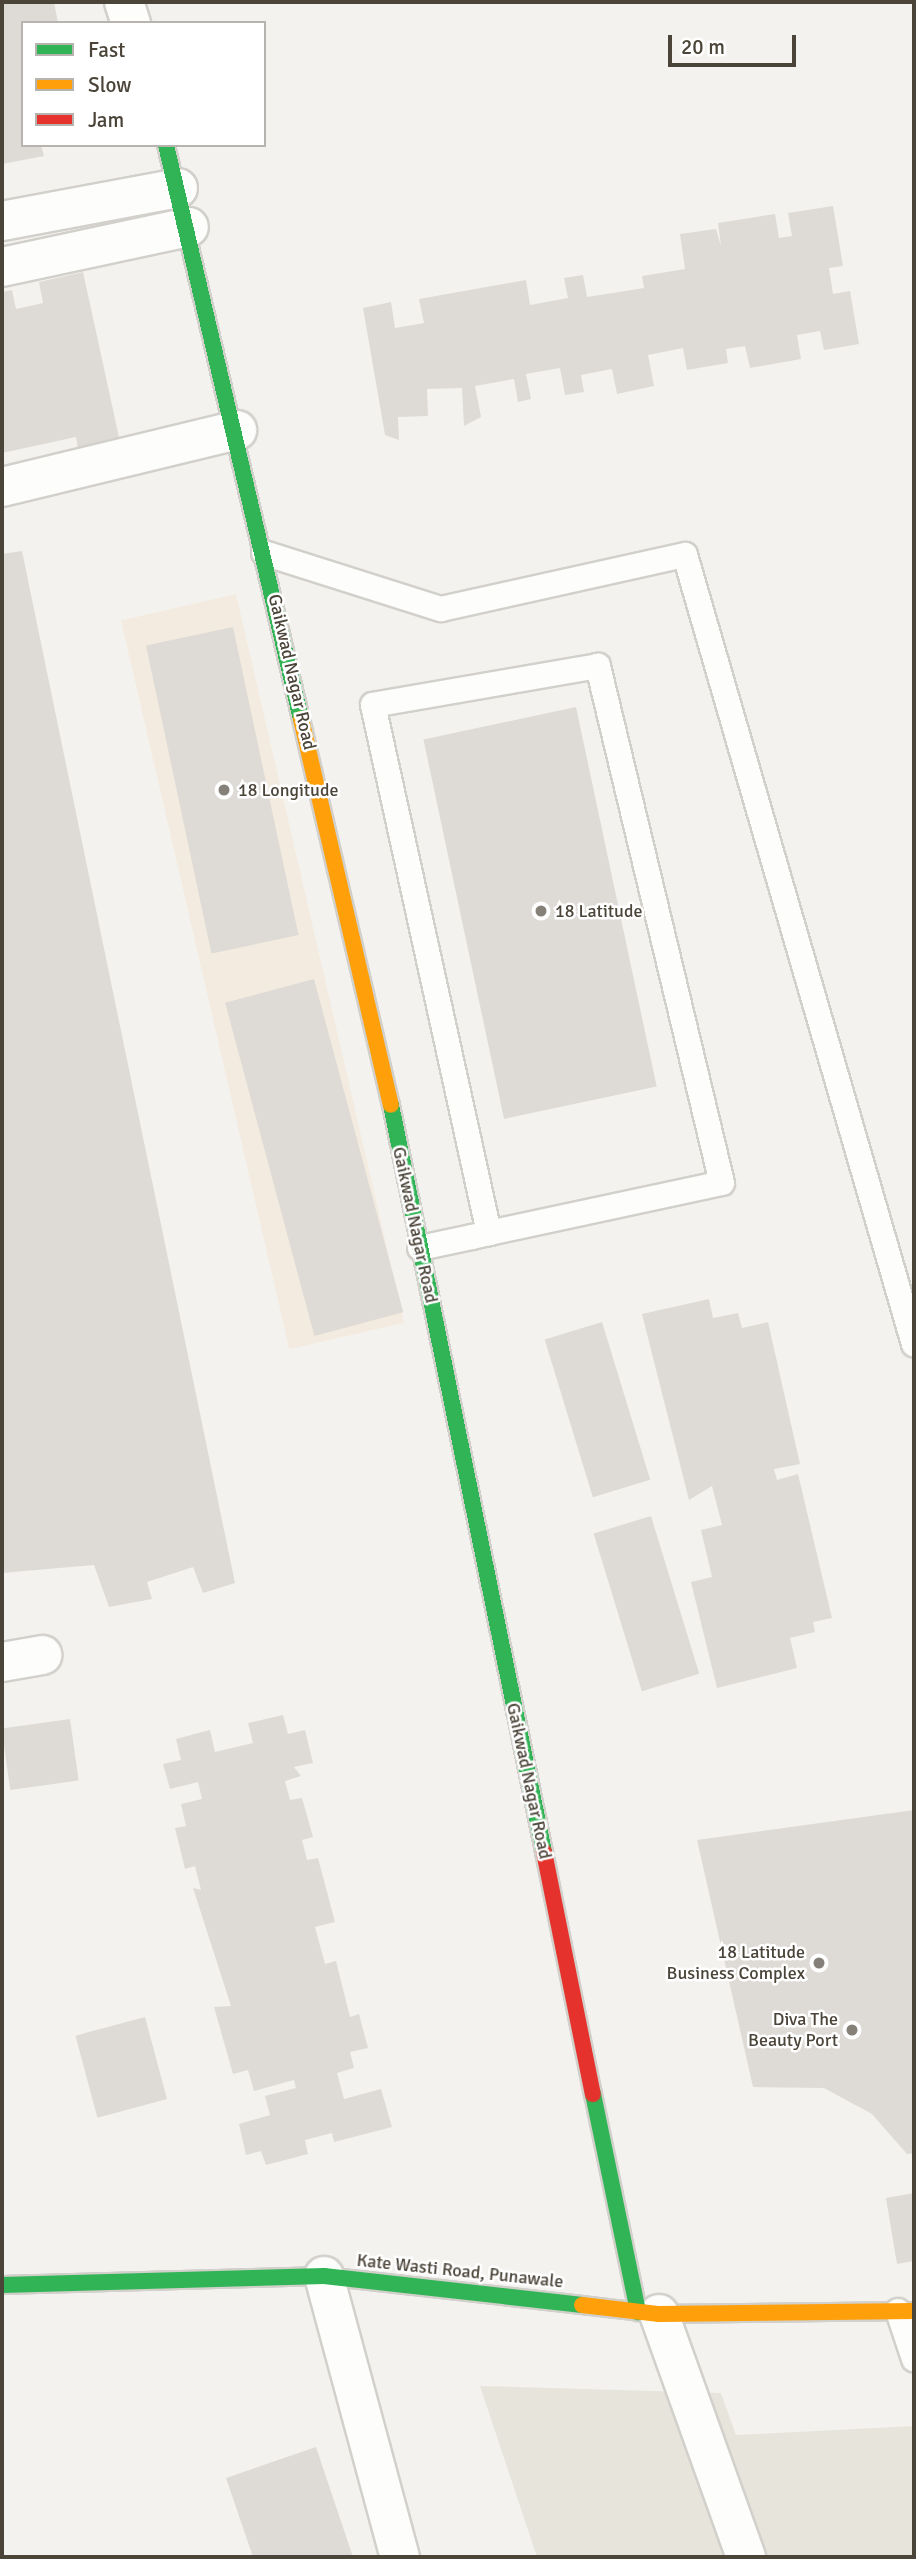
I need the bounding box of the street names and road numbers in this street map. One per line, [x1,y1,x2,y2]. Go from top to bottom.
street label: Gaikwad Nagar Road [264,592,320,752]
street label: Gaikwad Nagar Road [388,1145,442,1305]
street label: Gaikwad Nagar Road [502,1701,556,1861]
street label: Kate Wasti Road, Punawale [356,2249,564,2293]

